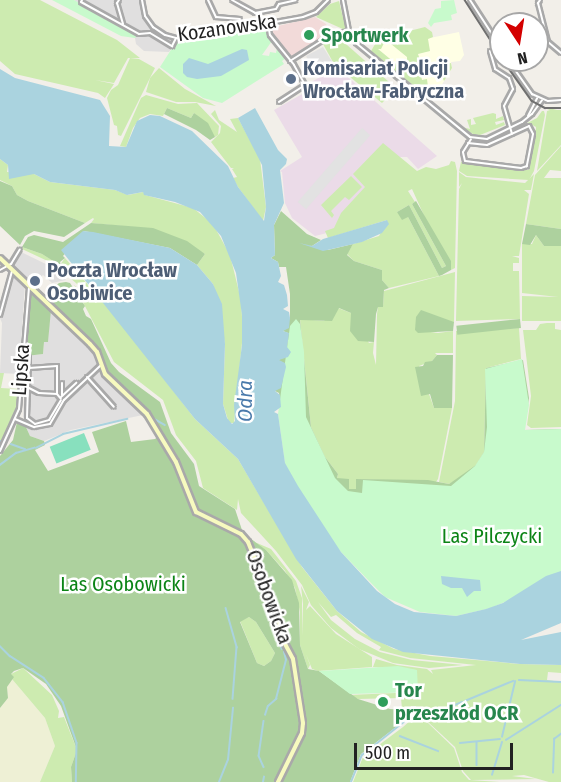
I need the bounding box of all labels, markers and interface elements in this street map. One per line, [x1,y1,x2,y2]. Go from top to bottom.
street label: Kozanowska [176,9,278,47]
north arrow [489,12,549,72]
place label: Sportwerk [321,23,409,47]
marker: Sportwerk [302,28,316,42]
text: N [516,48,529,68]
place label: Komisariat Policji Wrocław-Fabryczna [303,56,464,103]
marker: Komisariat Policji Wrocław-Fabryczna [284,72,298,86]
place label: Poczta Wrocław Osobiwice [47,258,177,305]
marker: Poczta Wrocław Osobiwice [28,274,42,288]
street label: Lipska [7,343,35,397]
water label: Odra [232,380,258,422]
park label: Las Pilczycki [442,524,542,548]
street label: Osobowicka [241,547,297,647]
park label: Las Osobowicki [60,572,186,596]
place label: Tor przeszkód OCR [395,678,518,725]
marker: Tor przeszkód OCR [376,695,390,709]
scale bar [357,731,516,769]
text: 500 m [365,742,410,764]

